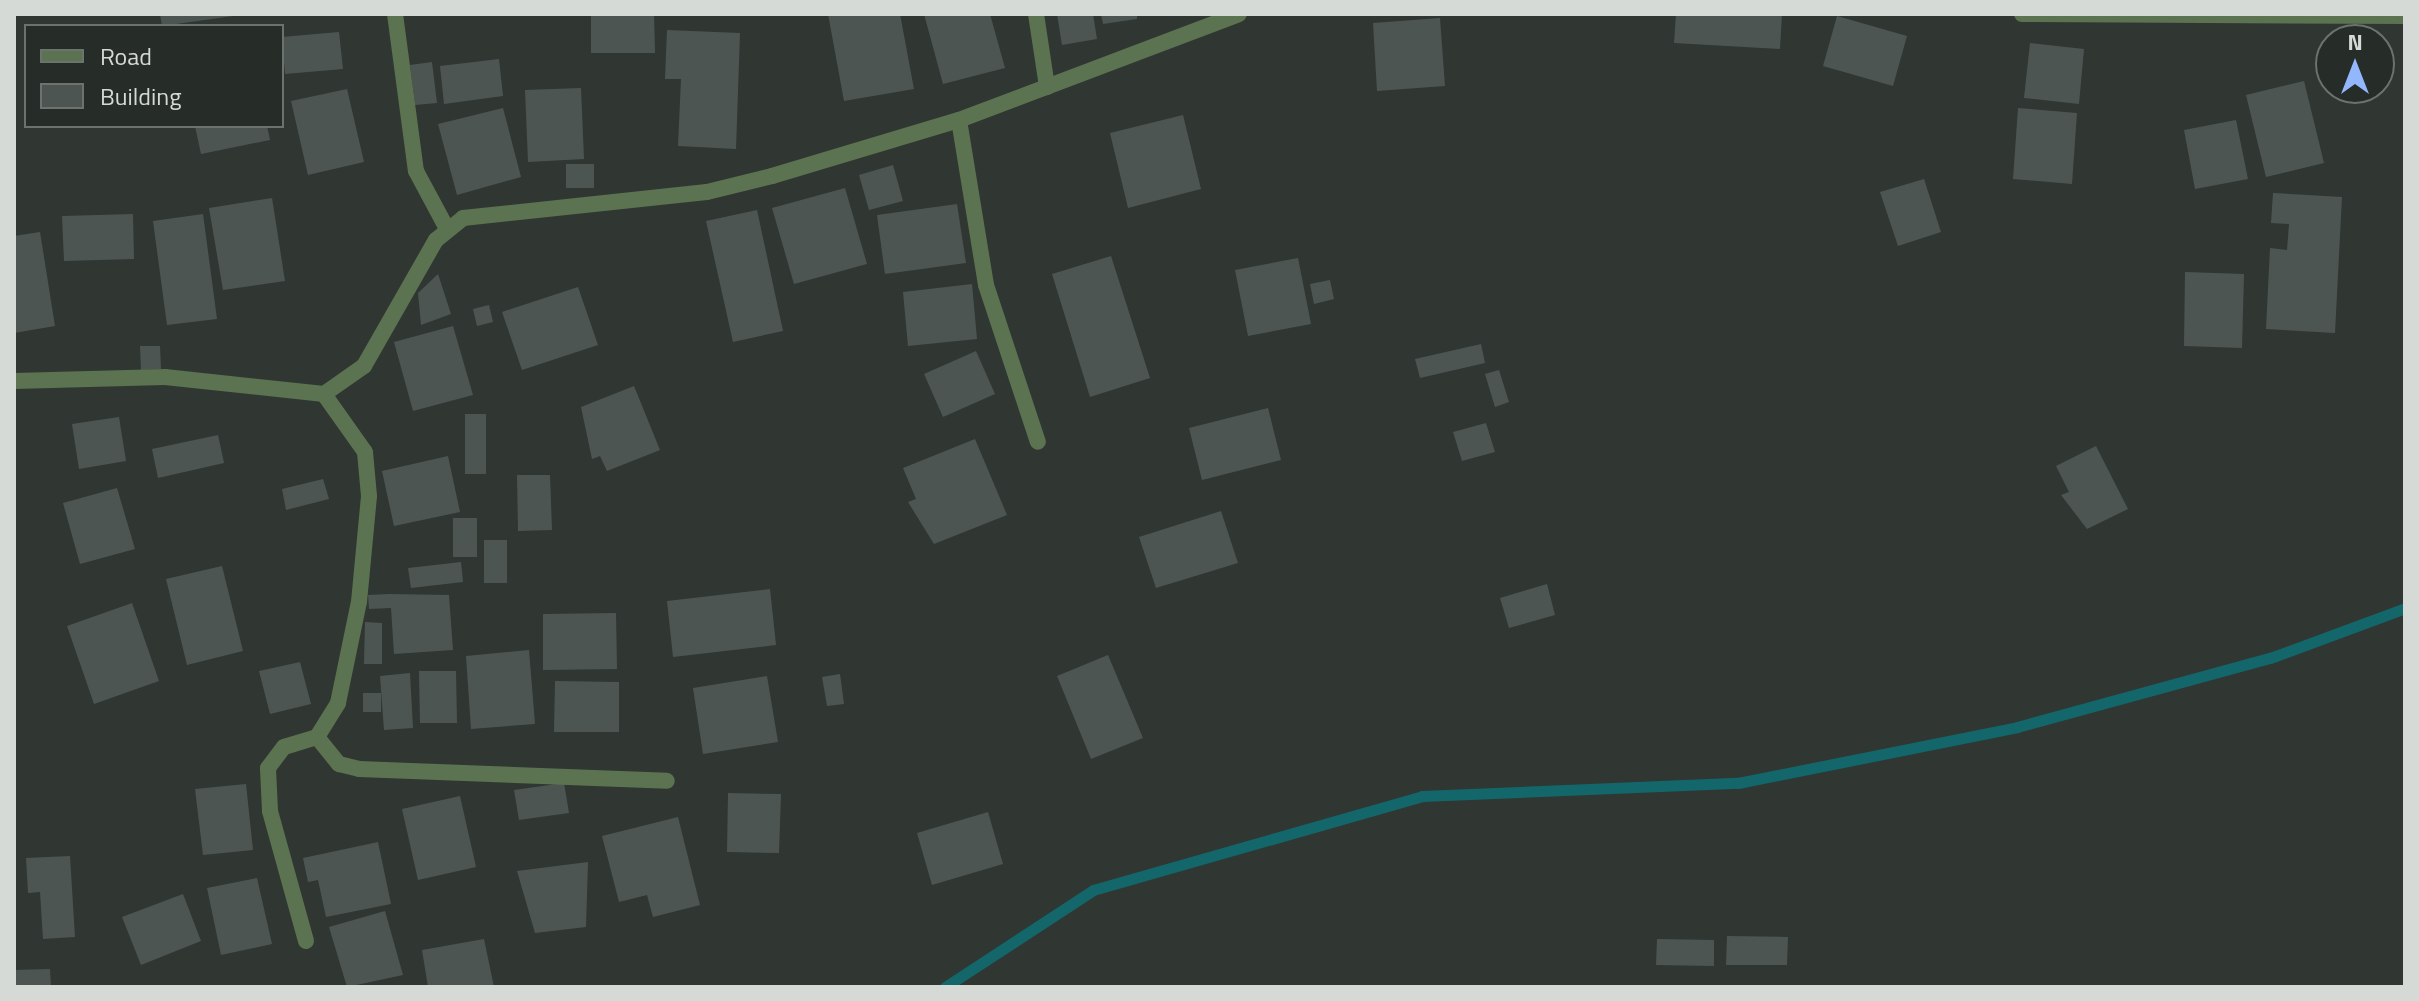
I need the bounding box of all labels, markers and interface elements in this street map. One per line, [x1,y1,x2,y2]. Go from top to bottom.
legend [24,24,284,128]
north arrow [2315,24,2395,104]
text: N [2347,25,2363,59]
text: Road [100,38,152,74]
text: Building [100,78,182,114]

